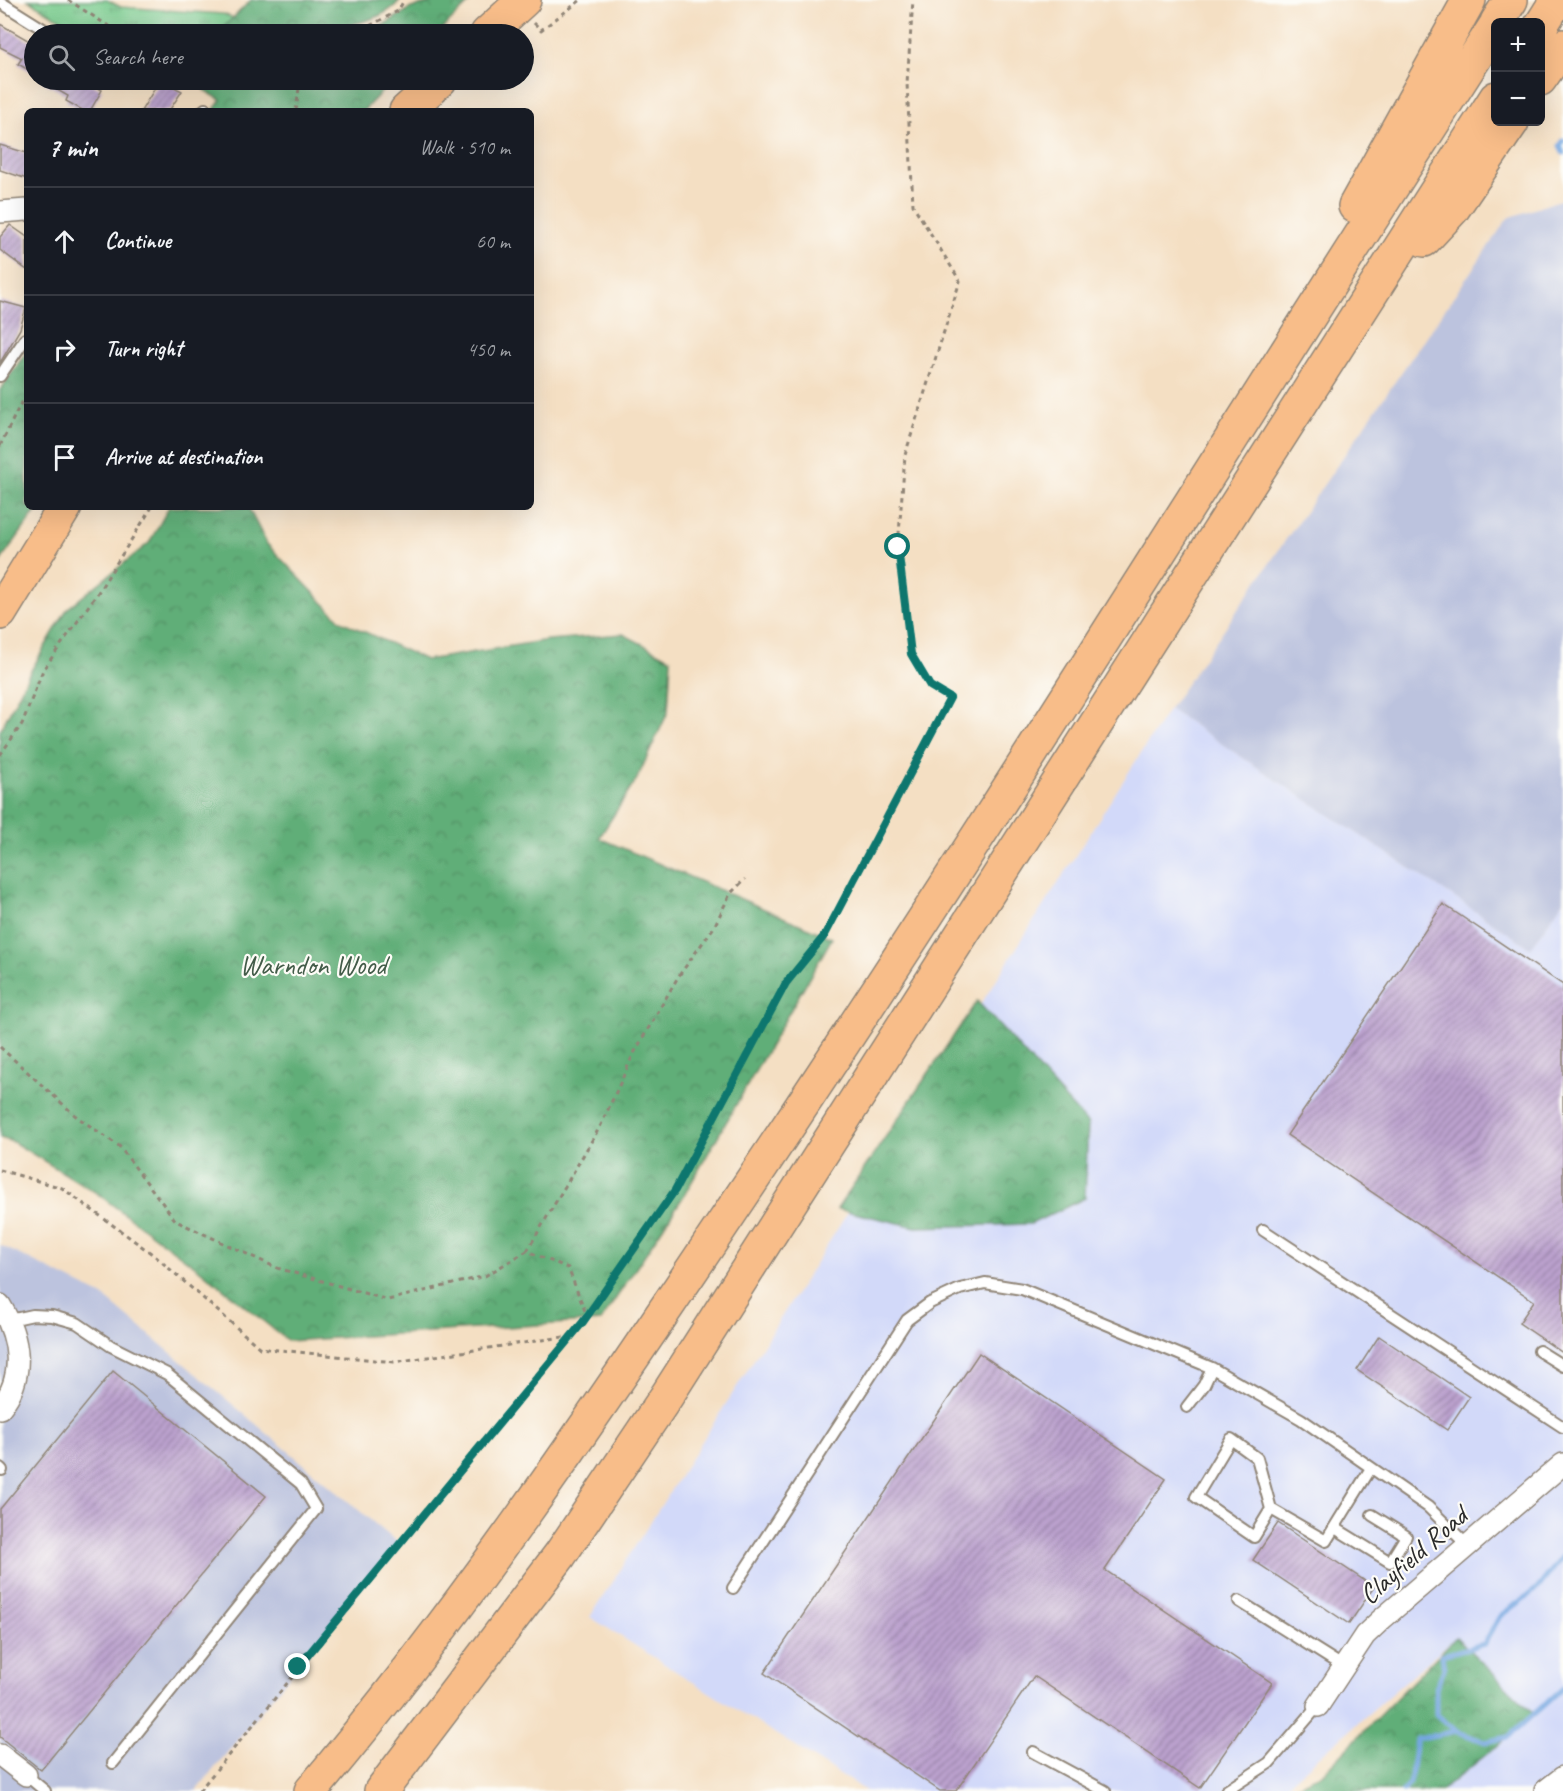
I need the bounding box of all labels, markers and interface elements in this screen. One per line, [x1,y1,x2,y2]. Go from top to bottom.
map controls [1491,18,1545,126]
button: + [1491,18,1545,72]
search box [24,24,534,90]
icon: search [45,41,78,74]
text: Search here [93,43,183,71]
button: − [1491,72,1545,126]
text: 7 min [48,131,98,164]
text: Walk · 510 m [420,135,510,160]
icon: ahead [48,225,81,258]
text: Continue [105,227,171,255]
text: 60 m [476,229,510,254]
icon: right [48,333,81,366]
text: Turn right [105,335,182,363]
text: 450 m [467,337,510,362]
icon: arrive [48,441,81,474]
text: Arrive at destination [105,443,262,471]
route start [884,533,910,559]
park label: Warndon Wood [240,947,390,982]
street label: Clayfield Road [1352,1496,1477,1612]
route end [284,1653,310,1679]

